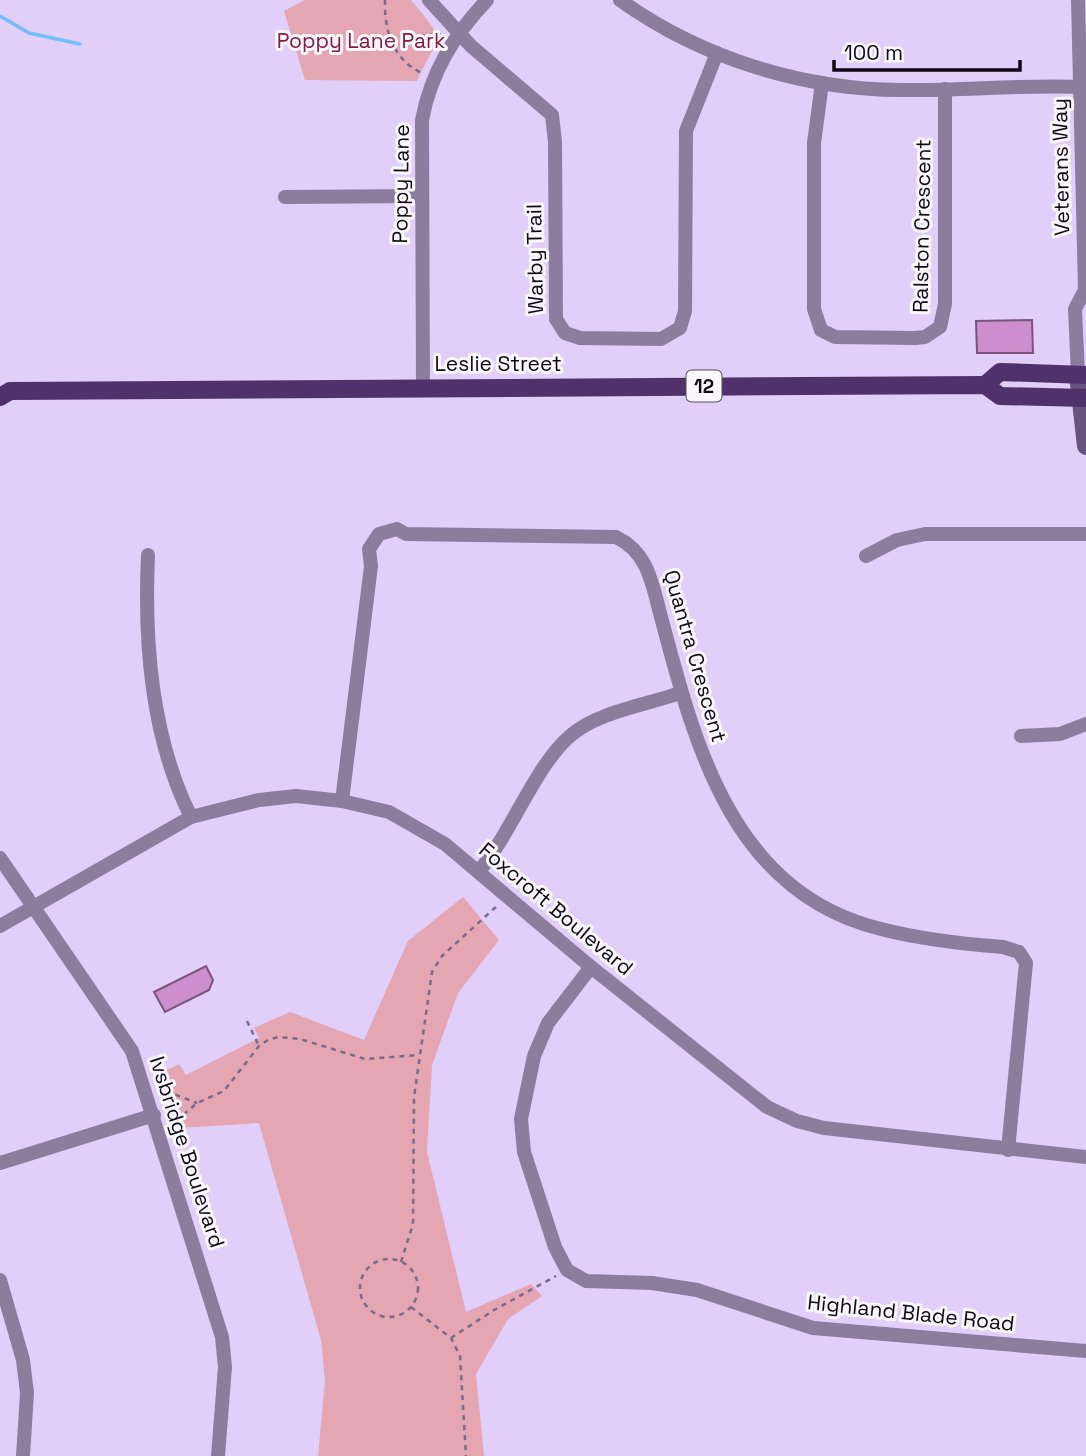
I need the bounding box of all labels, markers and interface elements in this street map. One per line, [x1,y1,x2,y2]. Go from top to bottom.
park label: Poppy Lane Park [277,27,445,54]
scale bar [834,28,1020,72]
text: 100 m [844,39,903,66]
street label: Veterans Way [1046,98,1075,236]
street label: Poppy Lane [386,124,415,244]
street label: Ralston Crescent [906,139,937,313]
street label: Warby Trail [520,204,549,314]
street label: Leslie Street [434,350,562,377]
road number: 12 [686,370,722,402]
street label: Quantra Crescent [658,567,733,745]
street label: Foxcroft Boulevard [474,836,639,981]
street label: Ivsbridge Boulevard [144,1053,231,1251]
street label: Highland Blade Road [806,1288,1016,1337]

